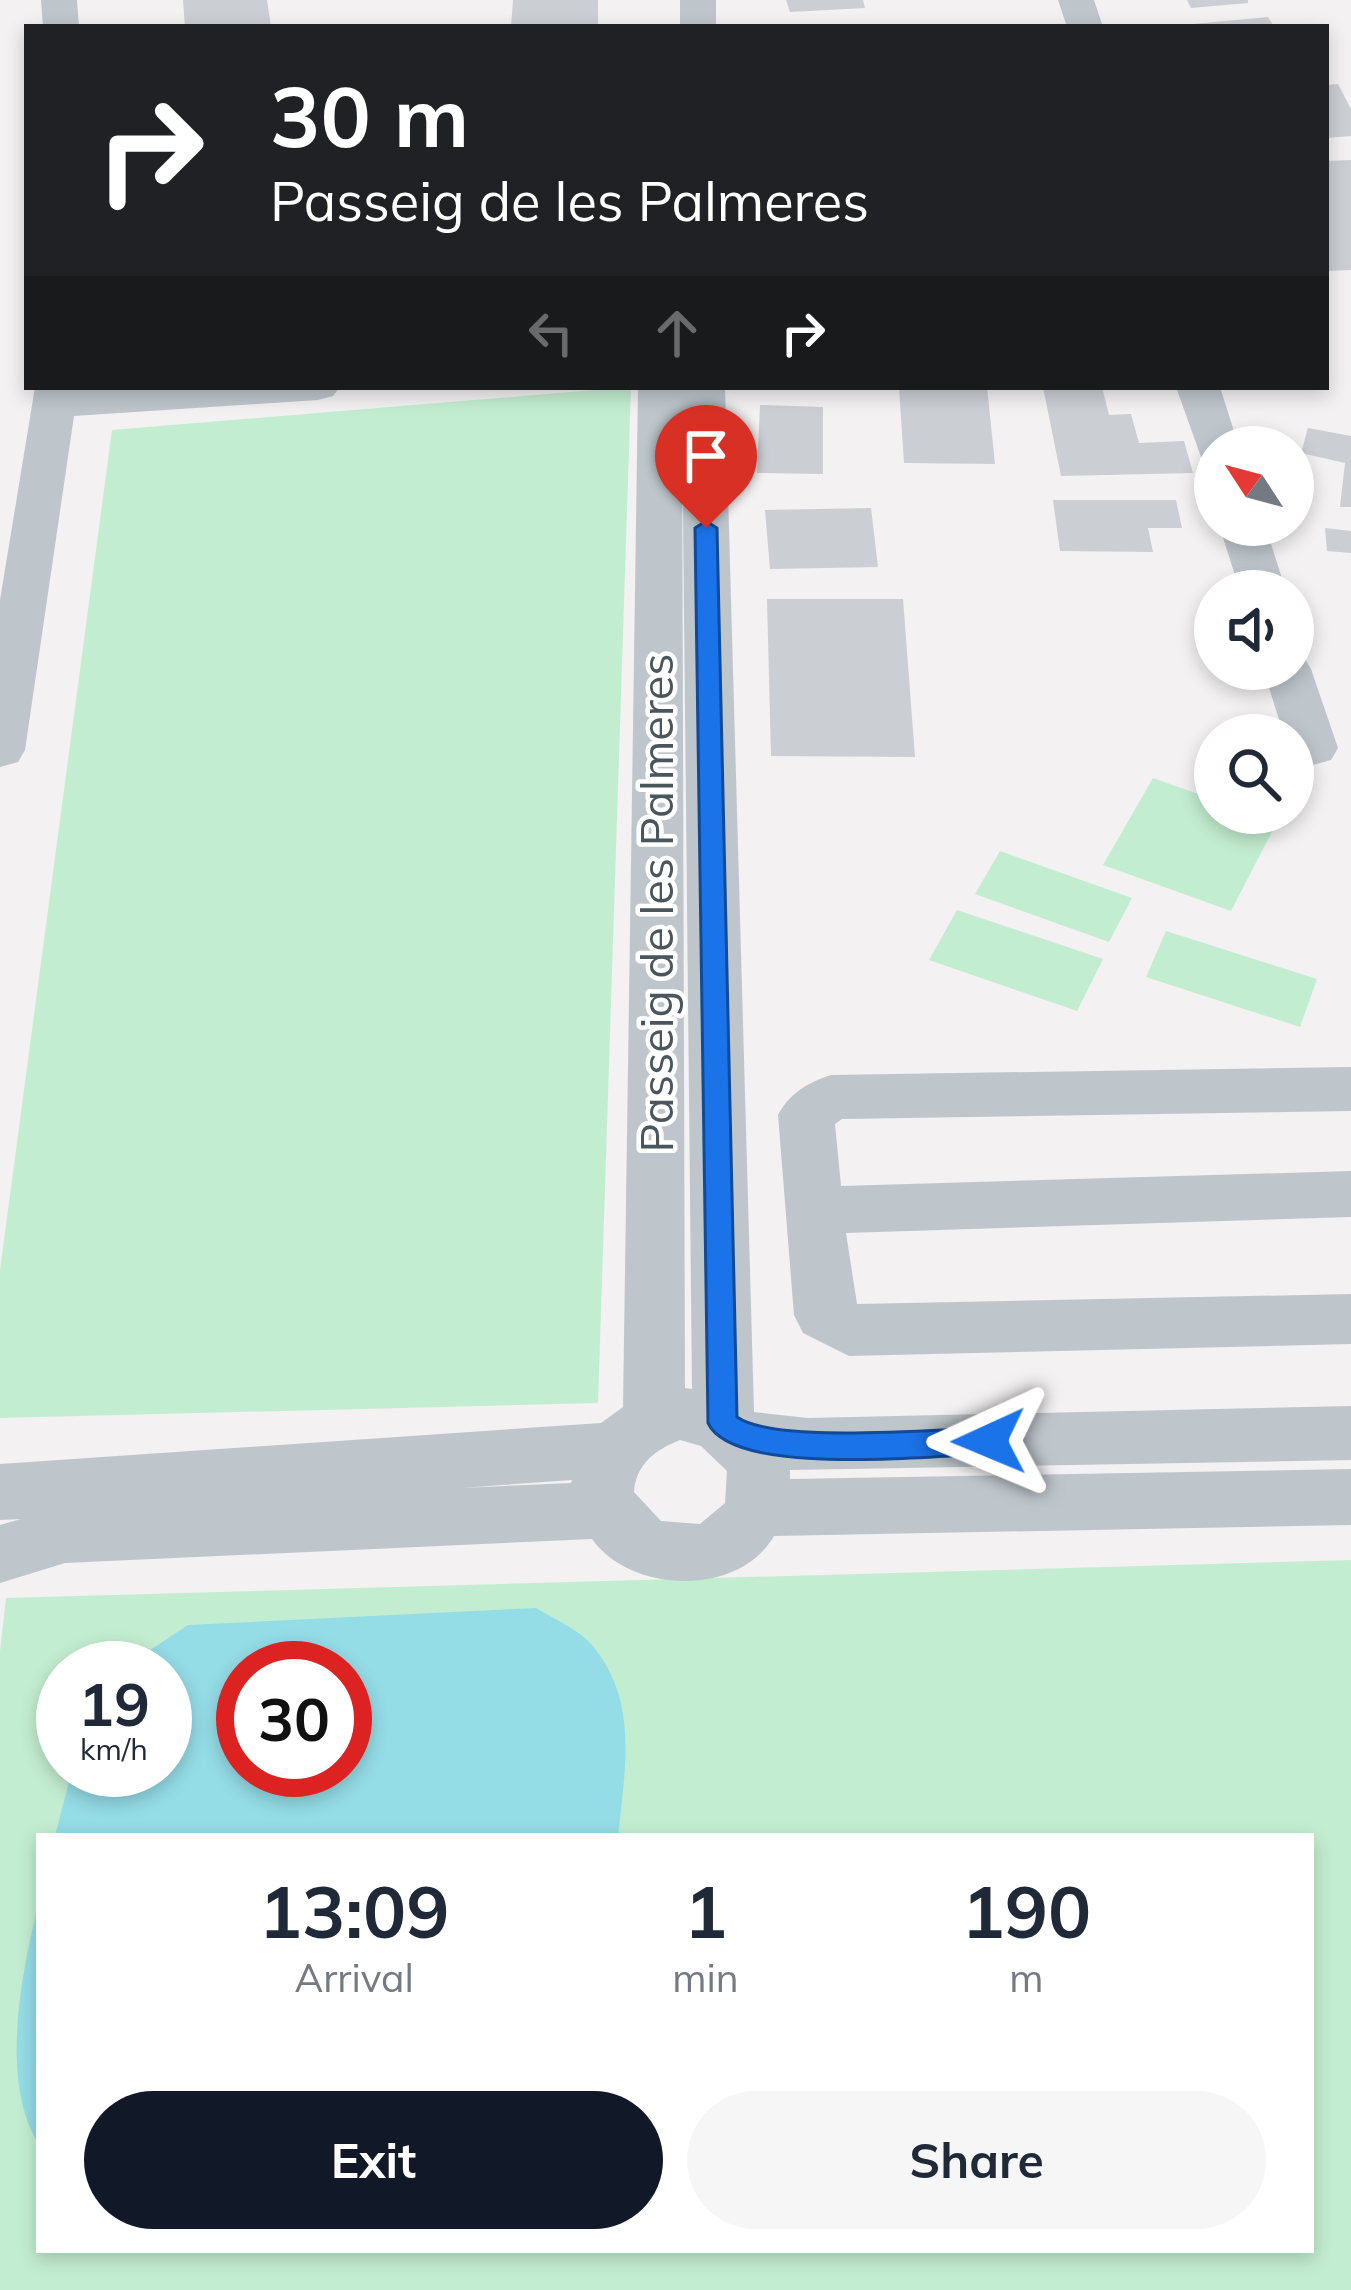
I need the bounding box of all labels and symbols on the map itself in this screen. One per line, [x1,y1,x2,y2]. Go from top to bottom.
pin [655,405,757,528]
north arrow [1194,426,1314,546]
street label: Passeig de les Palmeres [628,653,684,1153]
position arrow [926,1378,1052,1504]
speed limit sign: 30 [216,1641,372,1797]

